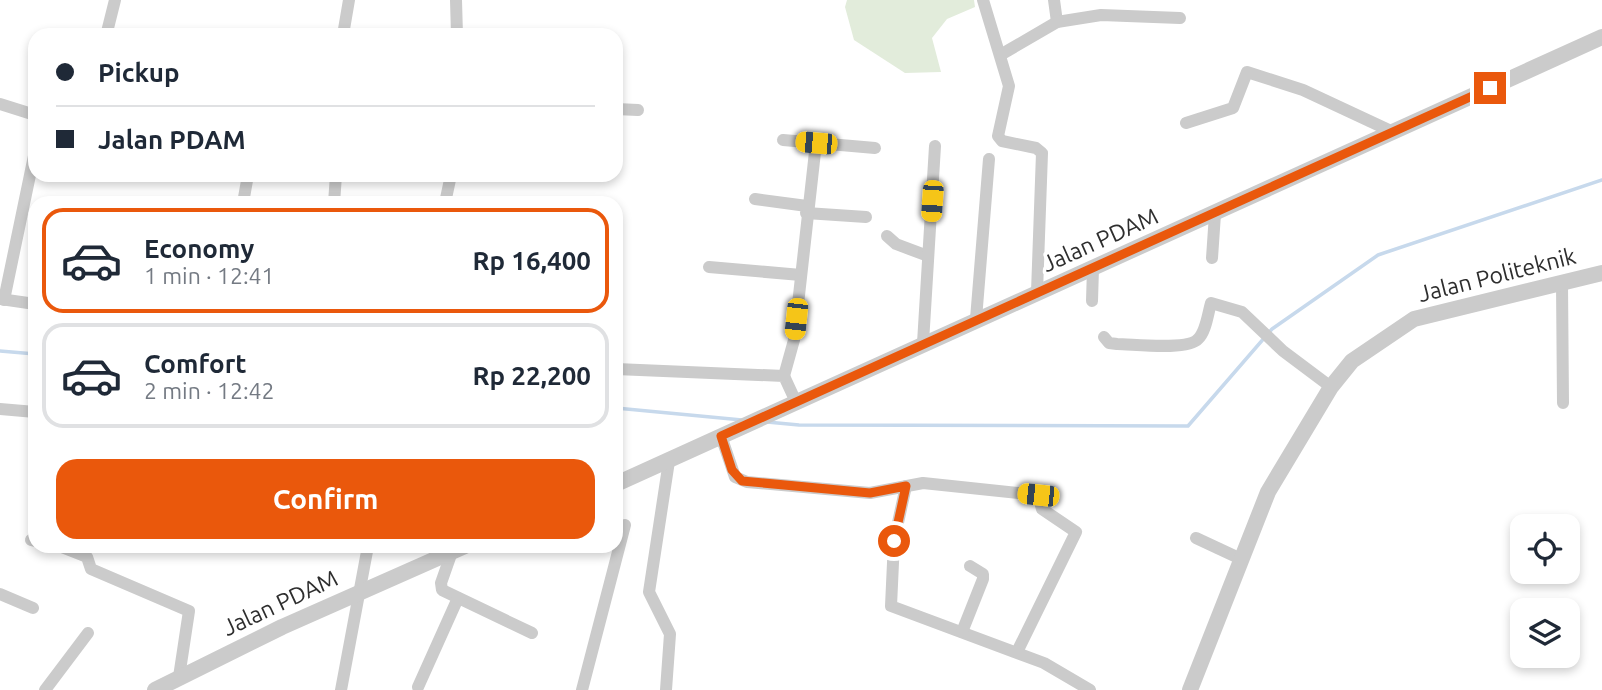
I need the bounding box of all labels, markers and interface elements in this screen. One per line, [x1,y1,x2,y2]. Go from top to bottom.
text: Pickup [98,58,180,87]
route end [1474,72,1506,104]
text: Jalan PDAM [98,125,246,154]
car [795,131,838,155]
car [921,179,944,223]
street label: Jalan PDAM [1038,203,1162,276]
icon: car [60,229,123,292]
text: Economy [144,234,254,263]
street label: Jalan Politeknik [1415,243,1579,306]
text: Rp 16,400 [472,246,591,275]
text: 1 min · 12:41 [144,263,275,288]
car [784,297,809,341]
icon: car [60,344,123,407]
text: Comfort [144,349,247,378]
text: Rp 22,200 [472,361,591,390]
text: 2 min · 12:42 [144,378,275,403]
button: Confirm [56,459,595,539]
car [1017,482,1060,508]
map controls [1510,514,1580,668]
button: locate [1510,514,1580,584]
route start [878,525,910,557]
street label: Jalan PDAM [218,565,341,640]
button: layers [1510,598,1580,668]

